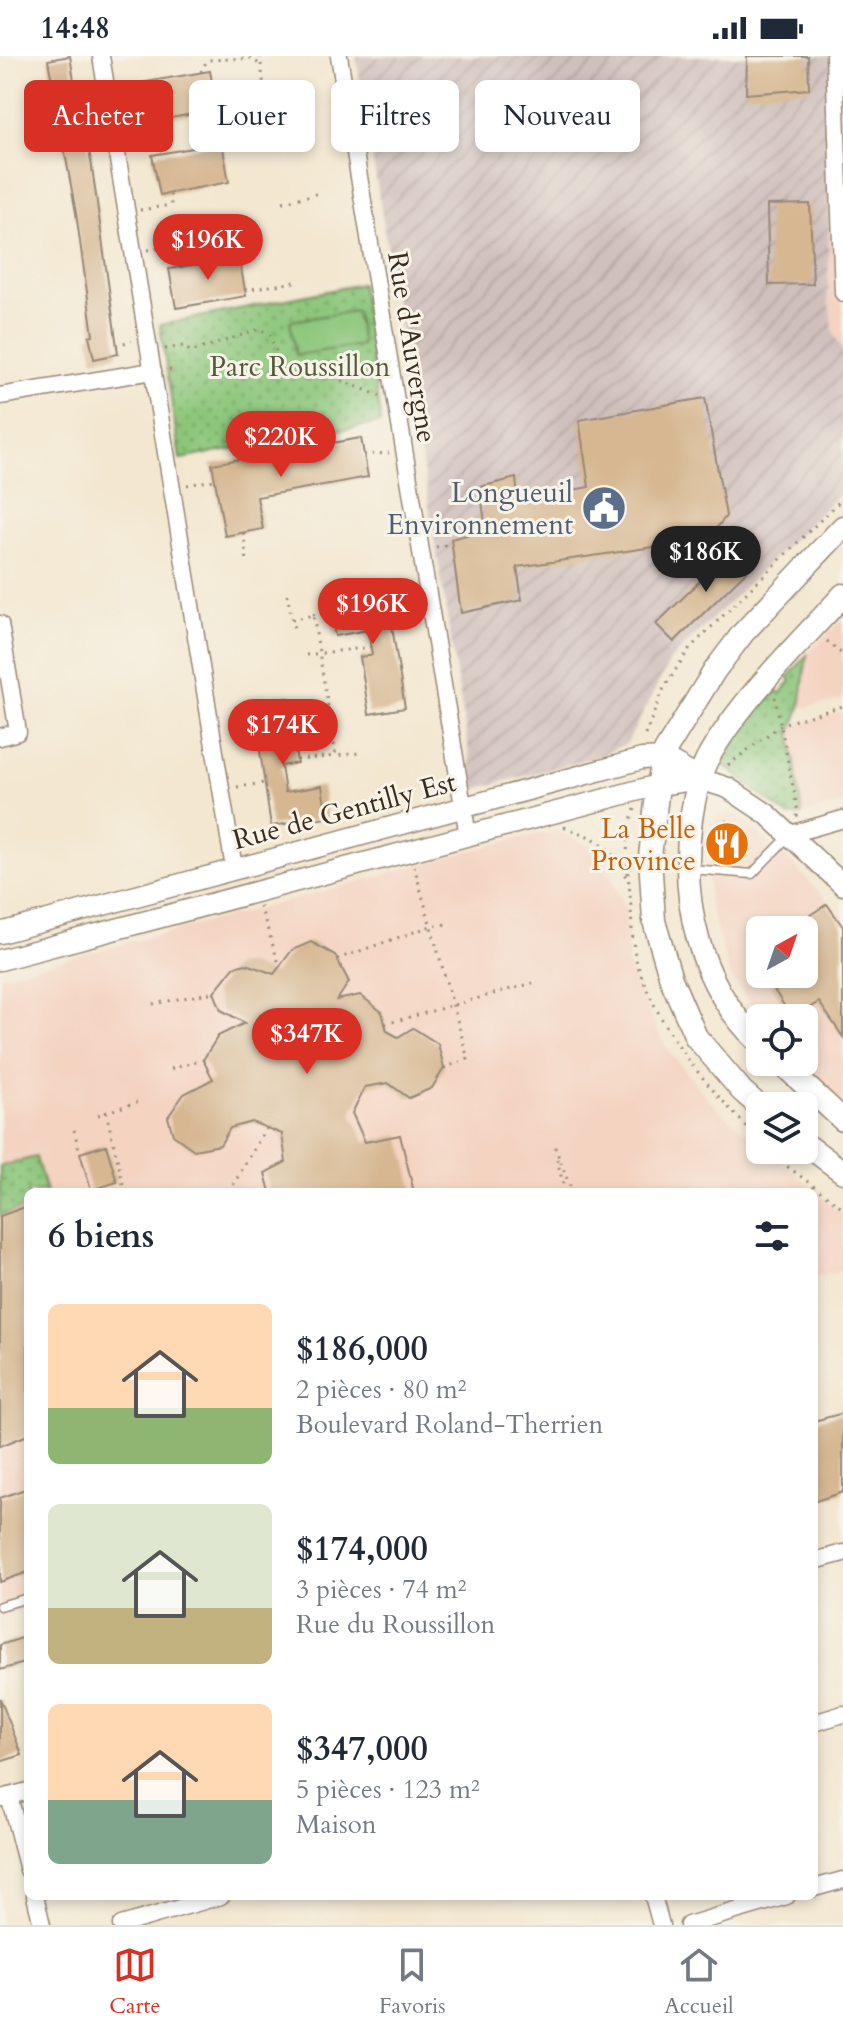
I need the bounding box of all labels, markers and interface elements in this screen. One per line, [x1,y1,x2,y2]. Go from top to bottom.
text: 14:48 [40,8,110,49]
chip: Acheter [24,80,173,152]
chip: Louer [189,80,315,152]
chip: Filtres [331,80,459,152]
chip: Nouveau [475,80,640,152]
pin: $196K [152,214,264,282]
text: $196K [171,222,245,257]
street label: Rue d'Auvergne [378,249,446,445]
park label: Parc Roussillon [210,348,391,386]
pin: $220K [225,411,337,479]
text: $220K [244,419,318,454]
place label: Longueuil Environnement [387,474,573,544]
public building icon: Longueuil Environnement [580,484,628,532]
pin: $186K [650,526,762,594]
text: $186K [669,534,743,569]
pin: $196K [317,578,429,646]
text: $196K [336,586,410,621]
pin: $174K [227,699,339,767]
text: $174K [246,707,320,742]
street label: Rue de Gentilly Est [228,763,460,859]
place label: La Belle Province [591,810,696,880]
restaurant icon: La Belle Province [703,820,751,868]
north arrow [746,916,818,988]
map controls [746,916,818,1164]
button: locate [746,1004,818,1076]
pin: $347K [251,1008,363,1076]
text: $347K [270,1016,344,1051]
button: layers [746,1092,818,1164]
text: 6 biens [48,1213,154,1259]
icon: filters [750,1214,794,1258]
text: $186,000 [296,1326,428,1372]
icon: home [112,1336,208,1432]
text: 2 pièces · 80 m² [296,1372,467,1407]
text: Boulevard Roland-Therrien [296,1407,603,1442]
text: $174,000 [296,1526,428,1572]
icon: home [112,1536,208,1632]
text: 3 pièces · 74 m² [296,1572,467,1607]
text: Rue du Roussillon [296,1607,495,1642]
text: $347,000 [296,1726,428,1772]
icon: home [112,1736,208,1832]
text: 5 pièces · 123 m² [296,1772,480,1807]
text: Maison [296,1807,377,1842]
tab: Carte [109,1943,161,2021]
tab: Favoris [379,1943,446,2021]
tab: Accueil [664,1943,734,2021]

